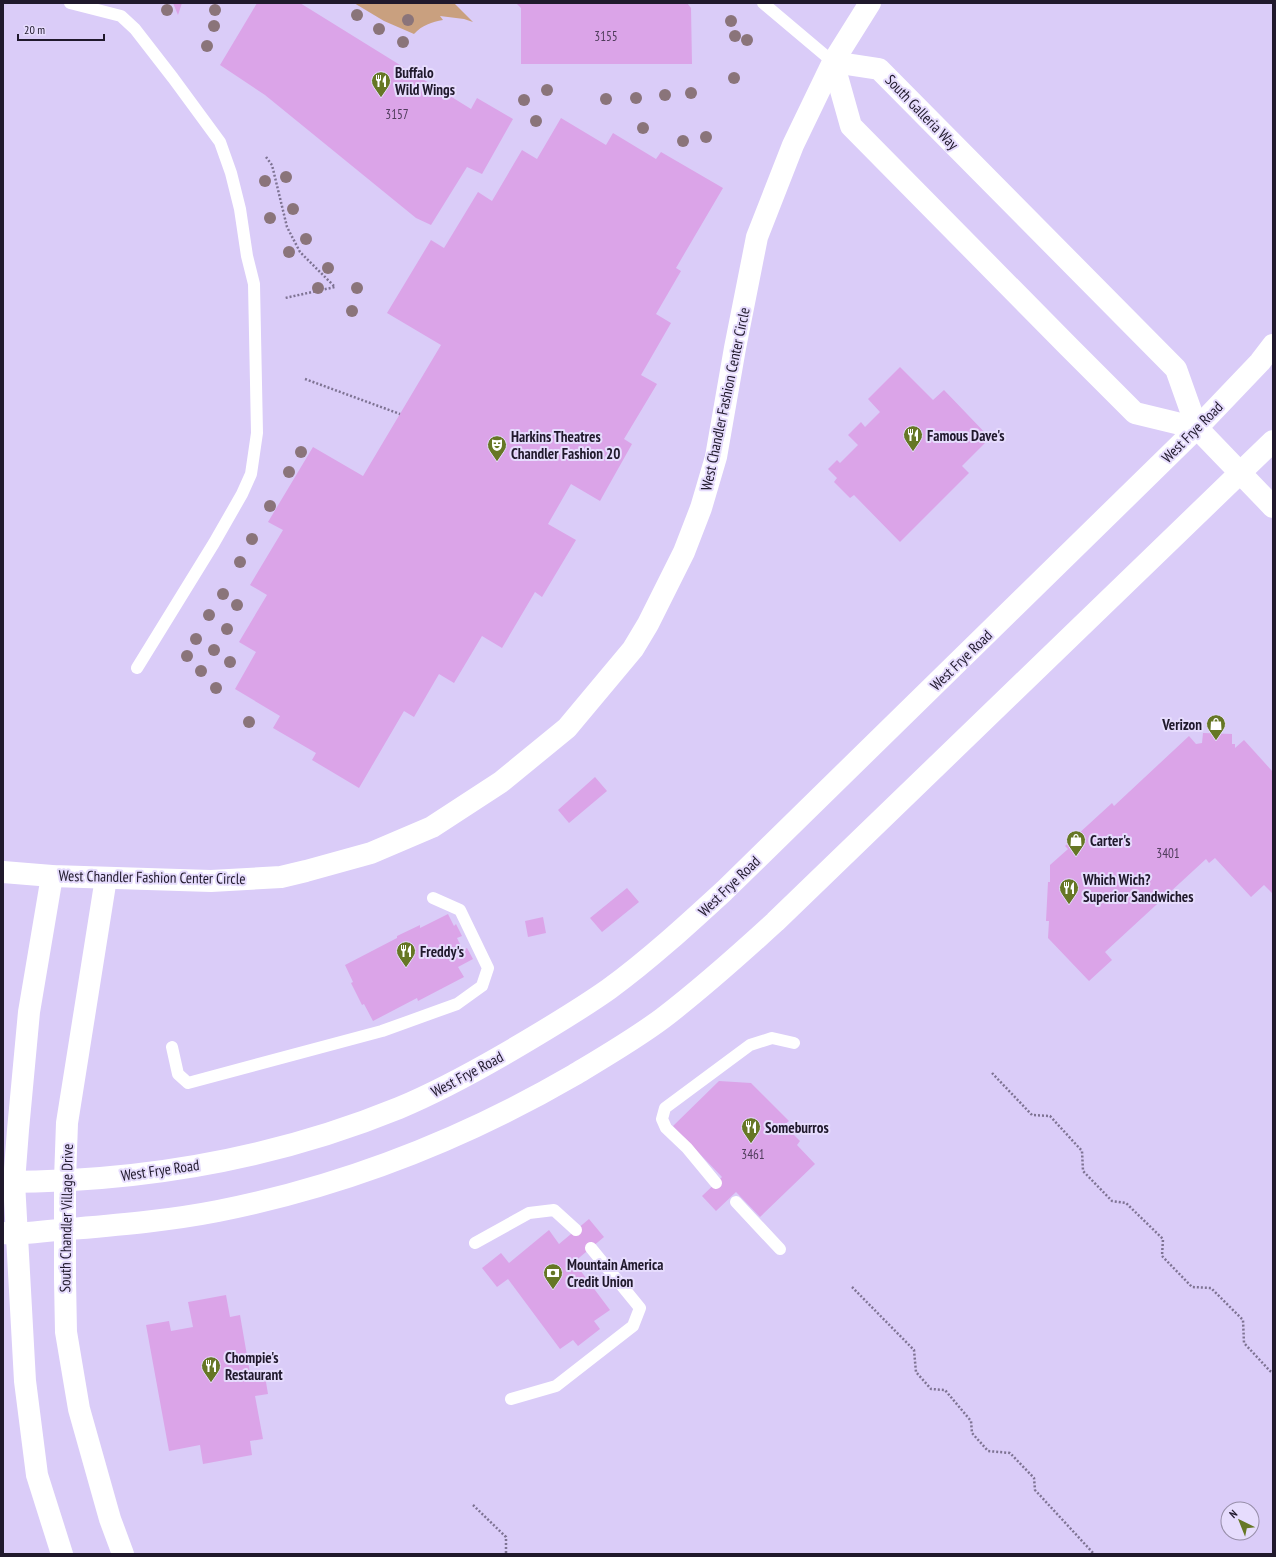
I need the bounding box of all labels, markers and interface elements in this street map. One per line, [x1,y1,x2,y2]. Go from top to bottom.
scale bar [18,16,104,42]
text: 20 m [24,22,45,37]
house number: 3155 [594,28,618,45]
place label: Buffalo Wild Wings [394,63,455,99]
restaurant icon: Buffalo Wild Wings [370,70,392,98]
street label: South Galleria Way [881,70,963,154]
house number: 3157 [385,106,409,123]
street label: West Chandler Fashion Center Circle [696,306,754,492]
street label: West Frye Road [1157,397,1227,467]
restaurant icon: Famous Dave's [902,424,924,452]
place label: Famous Dave's [927,426,1005,445]
place label: Harkins Theatres Chandler Fashion 20 [511,427,620,463]
theatre icon: Harkins Theatres Chandler Fashion 20 [486,434,508,462]
street label: West Frye Road [926,626,996,694]
shop icon: Verizon [1205,713,1227,741]
place label: Verizon [1161,715,1202,734]
shop icon: Carter's [1065,829,1087,857]
place label: Carter's [1090,831,1130,850]
house number: 3401 [1156,845,1180,862]
street label: West Frye Road [694,852,764,920]
street label: West Chandler Fashion Center Circle [58,866,246,888]
place label: Which Wich? Superior Sandwiches [1082,870,1193,906]
restaurant icon: Which Wich? Superior Sandwiches [1058,877,1080,905]
restaurant icon: Freddy's [395,940,417,968]
place label: Freddy's [420,942,464,961]
street label: West Frye Road [428,1047,506,1101]
restaurant icon: Someburros [740,1116,762,1144]
place label: Someburros [765,1118,829,1137]
street label: South Chandler Village Drive [55,1143,77,1293]
house number: 3461 [741,1146,765,1163]
street label: West Frye Road [120,1155,200,1185]
place label: Mountain America Credit Union [567,1255,663,1291]
bank icon: Mountain America Credit Union [542,1262,564,1290]
place label: Chompie's Restaurant [225,1348,283,1384]
restaurant icon: Chompie's Restaurant [200,1355,222,1383]
north arrow [1220,1501,1260,1541]
text: N [1226,1507,1240,1521]

